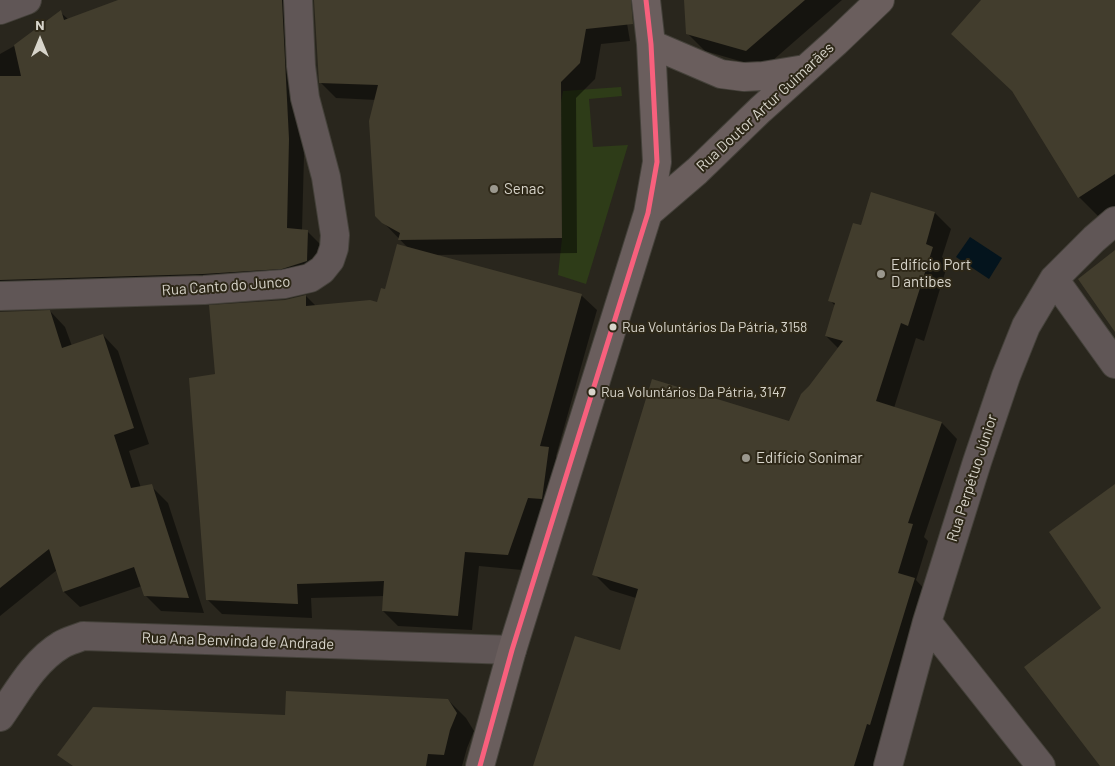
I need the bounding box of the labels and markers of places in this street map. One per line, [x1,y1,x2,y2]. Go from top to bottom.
place label: Senac [504,180,544,198]
marker: Senac [488,183,500,195]
place label: Edifício Port D antibes [891,256,971,291]
marker: Edifício Port D antibes [875,268,887,280]
place label: Rua Voluntários Da Pátria, 3158 [622,319,807,335]
marker: Rua Voluntários Da Pátria, 3158 [608,322,618,332]
place label: Rua Voluntários Da Pátria, 3147 [601,384,786,400]
marker: Rua Voluntários Da Pátria, 3147 [587,387,597,397]
place label: Edifício Sonimar [756,449,863,467]
marker: Edifício Sonimar [740,452,752,464]

